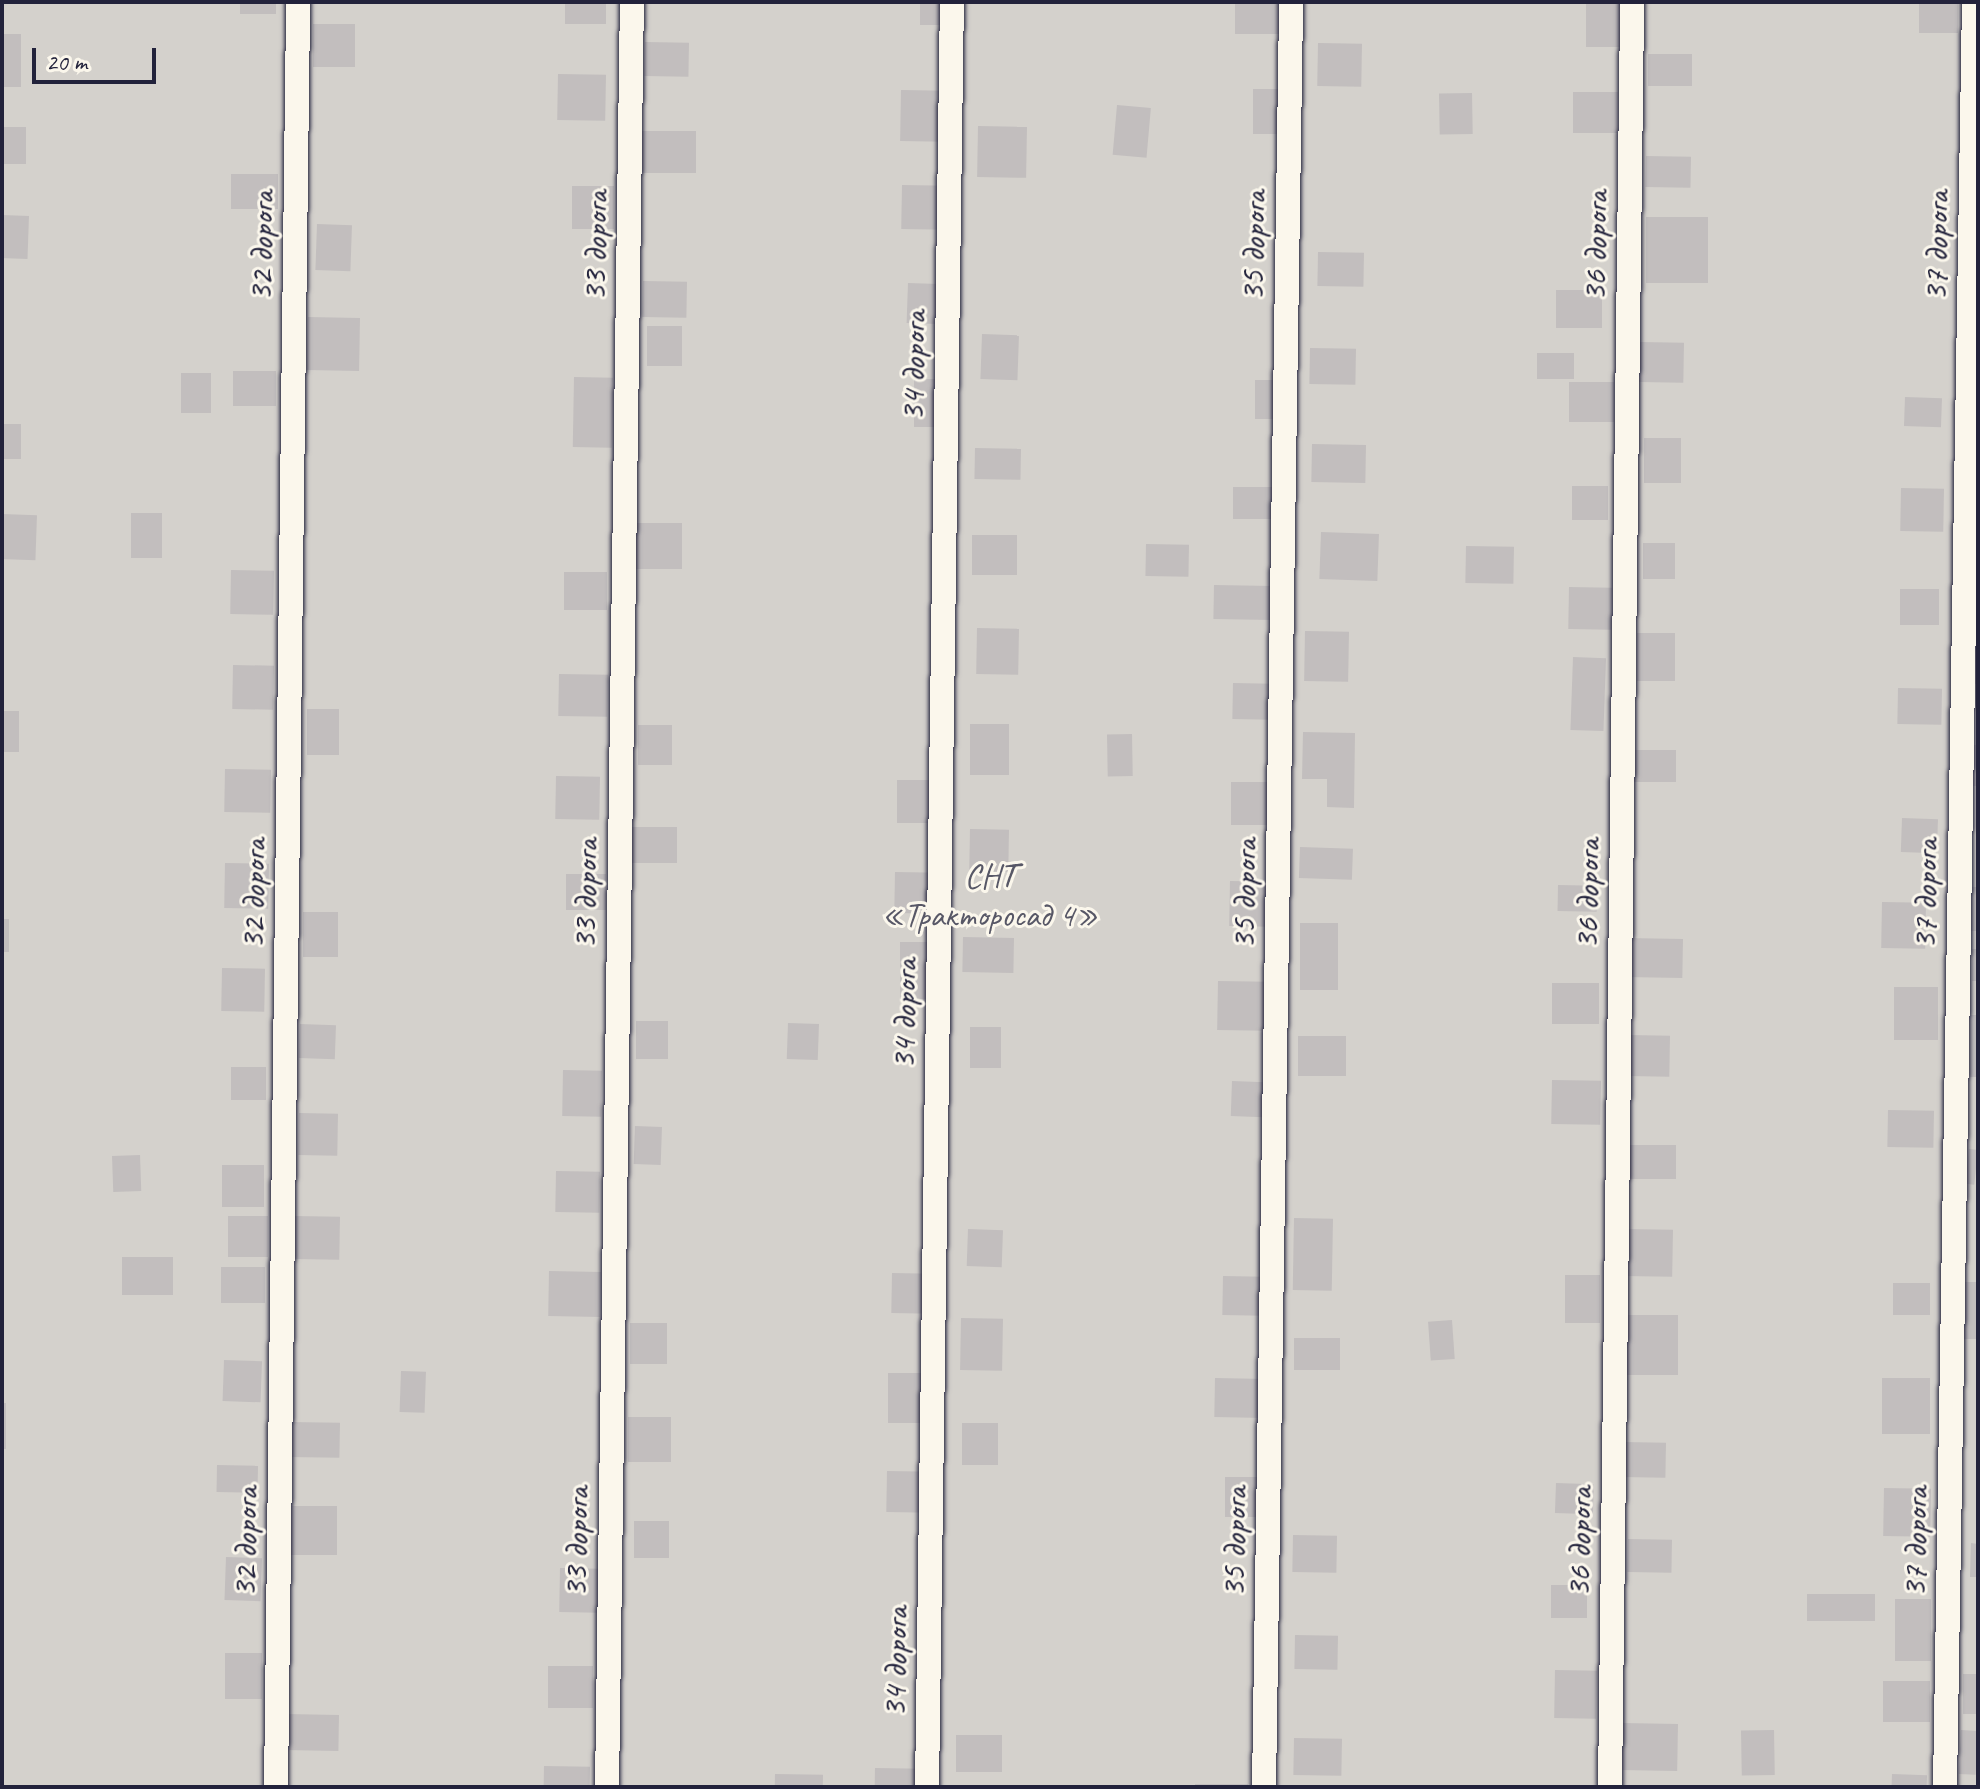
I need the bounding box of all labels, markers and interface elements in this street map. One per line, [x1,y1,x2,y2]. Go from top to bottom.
scale bar [36,32,160,82]
text: 20 m [46,47,87,77]
street label: 32 дорога [240,190,282,302]
street label: 33 дорога [574,190,616,302]
street label: 35 дорога [1232,190,1274,302]
street label: 36 дорога [1574,190,1616,302]
street label: 37 дорога [1915,190,1957,302]
street label: 34 дорога [892,310,934,422]
street label: 32 дорога [232,838,274,950]
street label: 33 дорога [564,838,606,950]
street label: 35 дорога [1223,838,1265,950]
street label: 36 дорога [1566,838,1608,950]
street label: 37 дорога [1904,838,1946,950]
park label: СНТ «Тракторосад 4» [882,855,1098,934]
street label: 34 дорога [883,958,925,1070]
street label: 32 дорога [224,1486,266,1598]
street label: 33 дорога [555,1486,597,1598]
street label: 35 дорога [1213,1486,1255,1598]
street label: 36 дорога [1558,1486,1600,1598]
street label: 37 дорога [1894,1486,1936,1598]
street label: 34 дорога [874,1606,916,1718]

